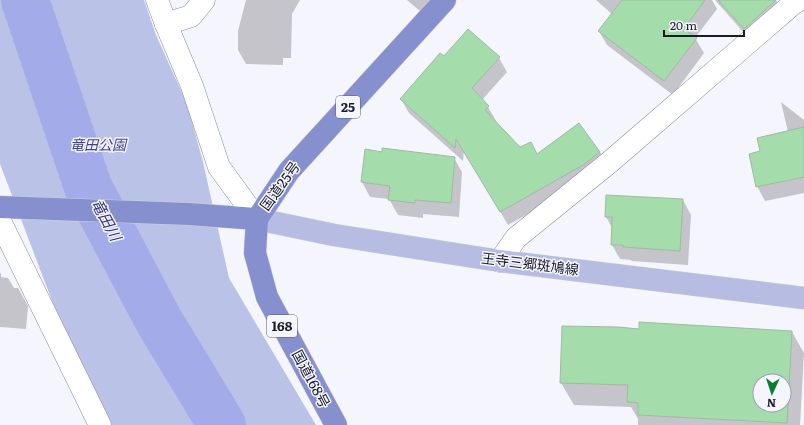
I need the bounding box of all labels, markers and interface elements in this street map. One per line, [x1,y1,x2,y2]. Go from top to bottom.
scale bar [664,12,744,38]
text: 20 m [670,16,697,34]
road number: 25 [336,96,360,118]
park label: 竜田公園 [70,134,128,154]
street label: 国道25号 [255,157,304,214]
water label: 竜田川 [87,194,129,246]
street label: 王寺三郷斑鳩線 [480,247,580,279]
road number: 168 [267,315,297,337]
street label: 国道168号 [288,346,335,411]
north arrow [752,373,792,413]
text: N [766,396,776,412]

